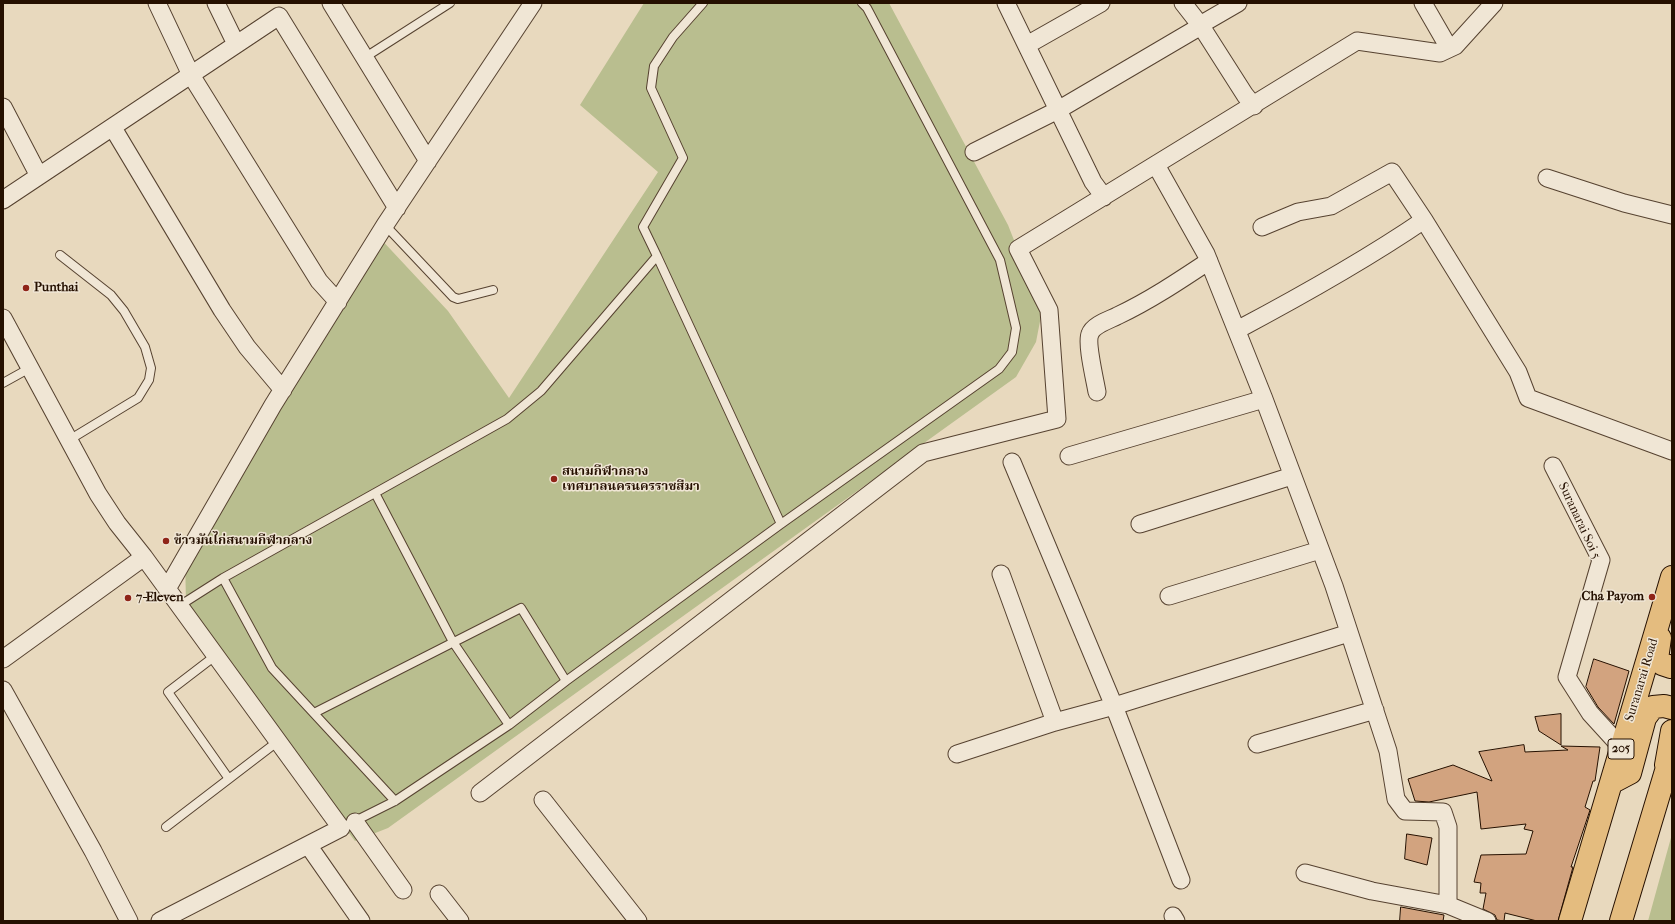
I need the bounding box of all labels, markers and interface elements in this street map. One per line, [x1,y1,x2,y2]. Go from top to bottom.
place label: Punthai [34,280,78,296]
marker: Punthai [21,283,31,293]
place label: สนามกีฬากลาง เทศบาลนครนครราชสีมา [562,464,700,495]
marker: สนามกีฬากลาง เทศบาลนครนครราชสีมา [549,474,559,484]
street label: Suranarai Soi 5 [1554,480,1604,562]
place label: ข้าวมันไก่สนามกีฬากลาง [174,533,312,549]
marker: ข้าวมันไก่สนามกีฬากลาง [161,536,171,546]
place label: Cha Payom [1582,589,1644,605]
place label: 7-Eleven [136,590,184,606]
marker: Cha Payom [1647,592,1657,602]
marker: 7-Eleven [123,593,133,603]
street label: Suranarai Road [1622,636,1662,724]
road number: 205 [1608,739,1634,759]

